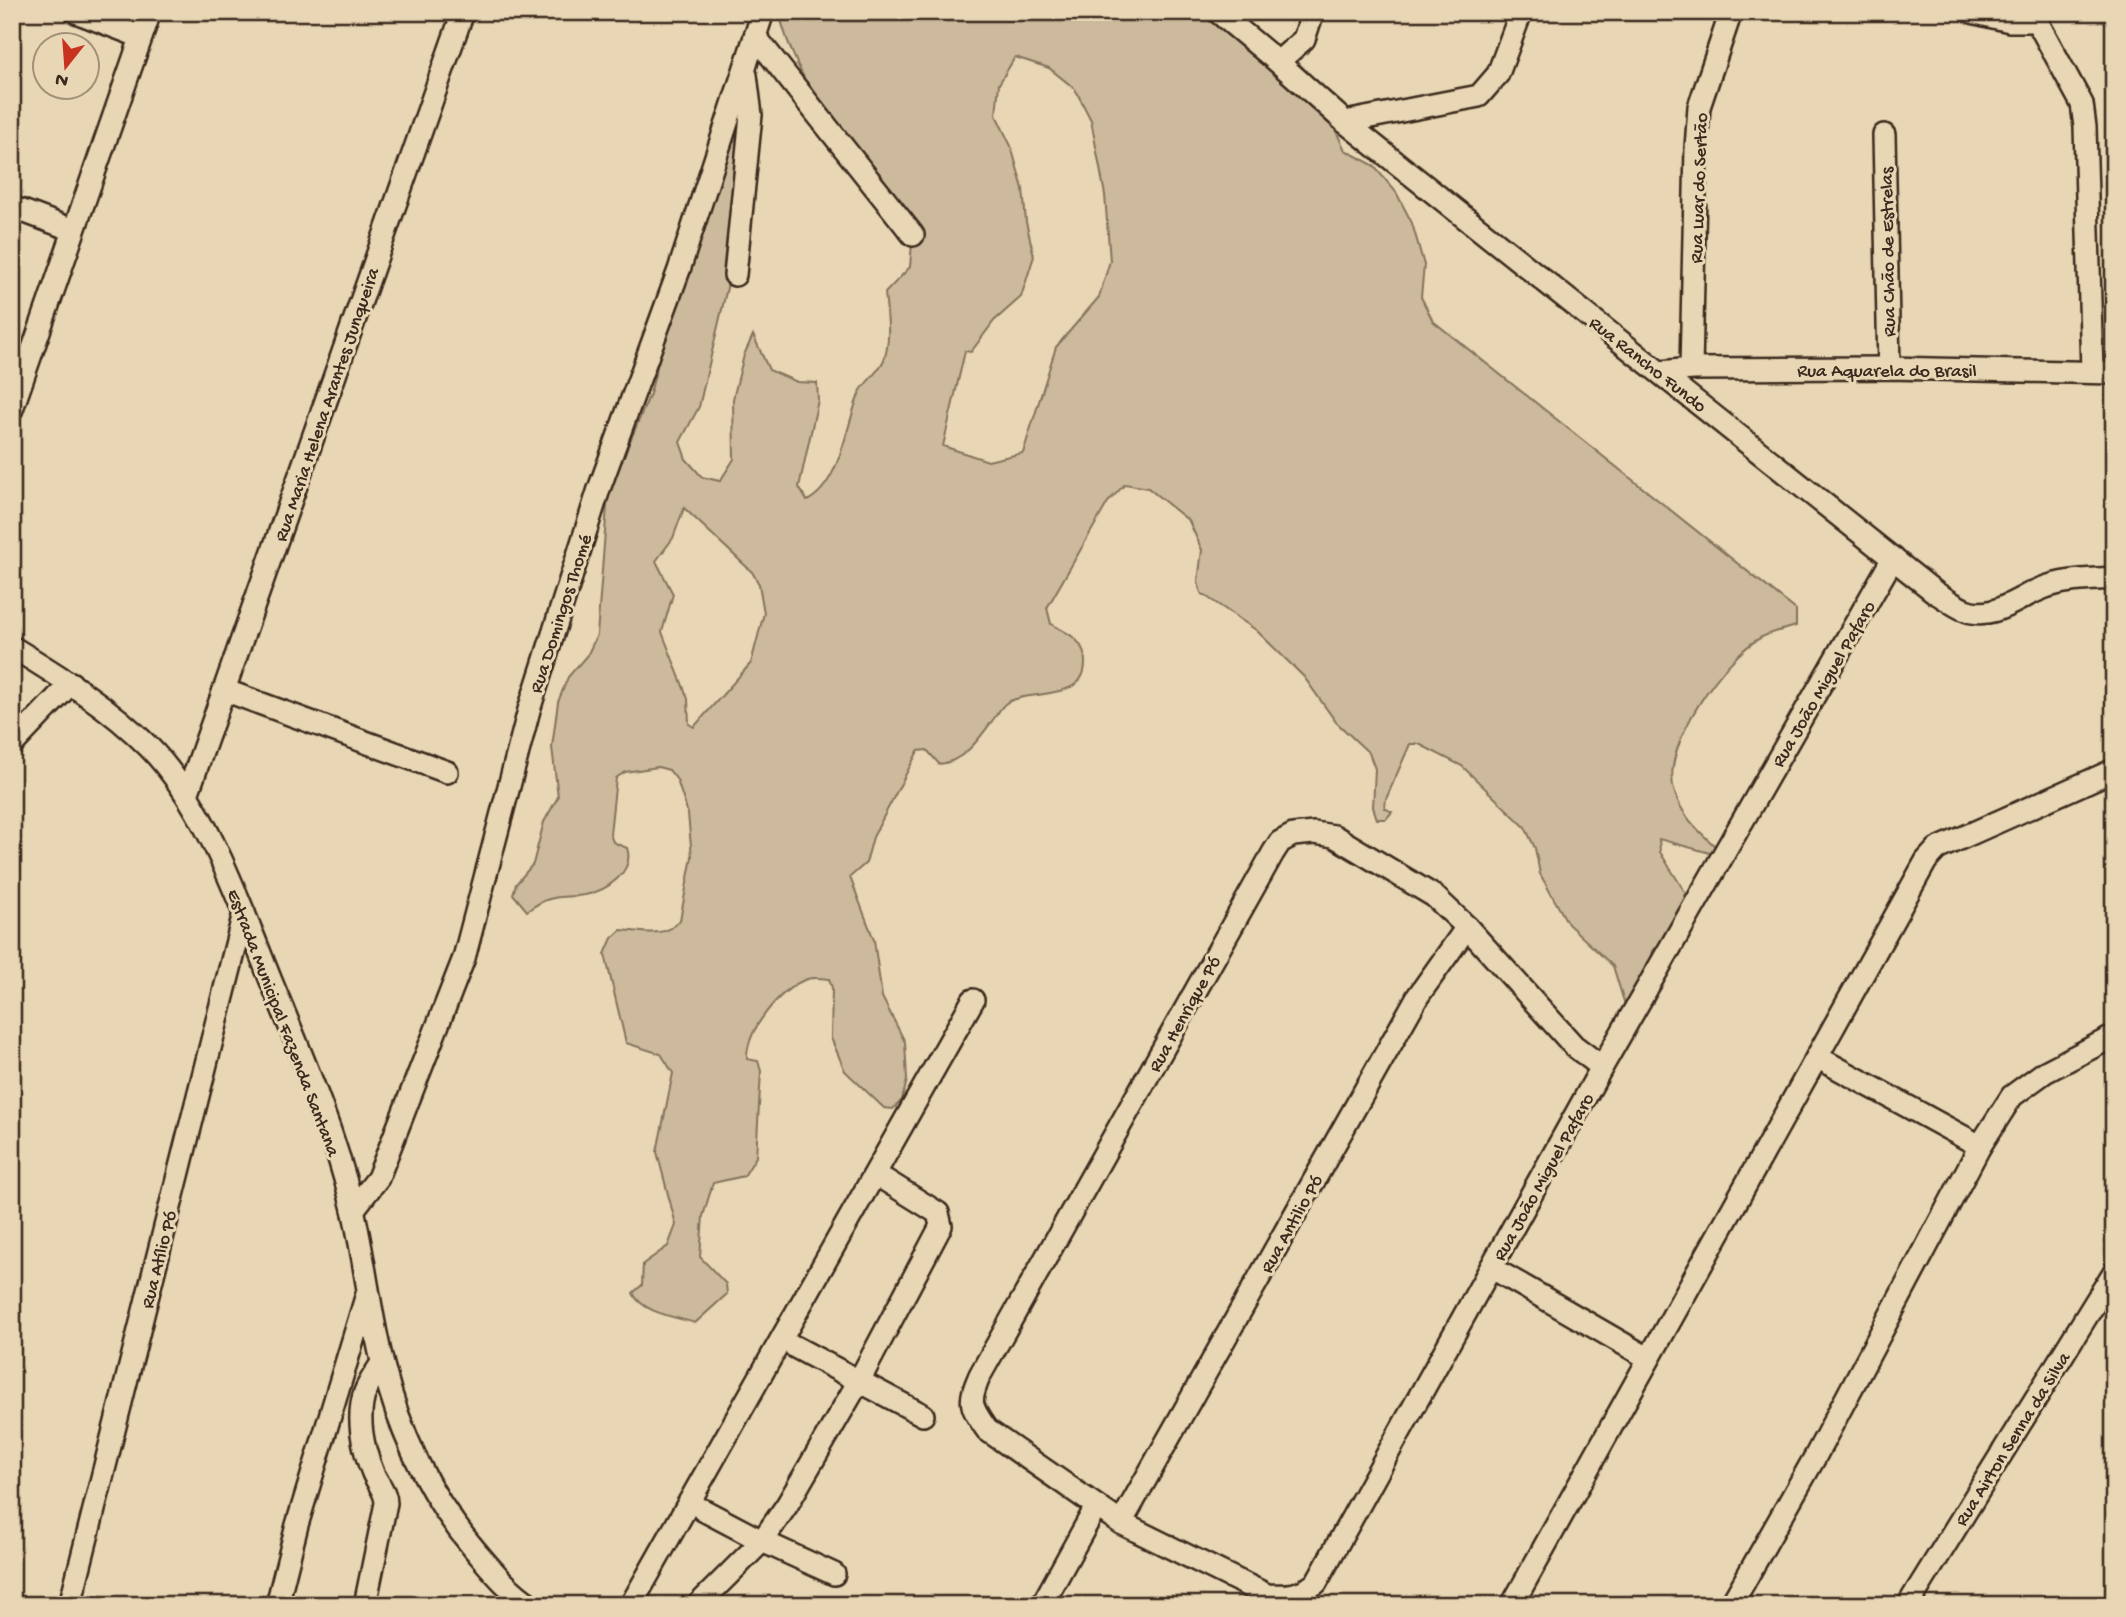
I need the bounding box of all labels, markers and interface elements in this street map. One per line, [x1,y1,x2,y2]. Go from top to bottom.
north arrow [32,32,102,102]
text: N [53,66,71,92]
street label: Rua Luar do Sertão [1686,112,1715,264]
street label: Rua Chão de Estrelas [1877,166,1902,337]
street label: Rua Maria Helena Arantes Junqueira [271,264,387,545]
street label: Rua Rancho Fundo [1583,313,1710,419]
street label: Rua Aquarela do Brasil [1797,361,1977,384]
street label: Rua Domingos Thomé [526,532,599,696]
street label: Rua João Miguel Pafaro [1768,597,1882,772]
street label: Estrada Municipal Fazenda Santana [220,886,344,1161]
street label: Rua Henrique Pó [1145,952,1228,1077]
street label: Rua João Miguel Pafaro [1489,1090,1601,1266]
street label: Rua Antilio Pó [1257,1171,1330,1278]
street label: Rua Atílio Pó [137,1208,184,1311]
street label: Rua Airton Senna da Silva [1951,1347,2078,1531]

